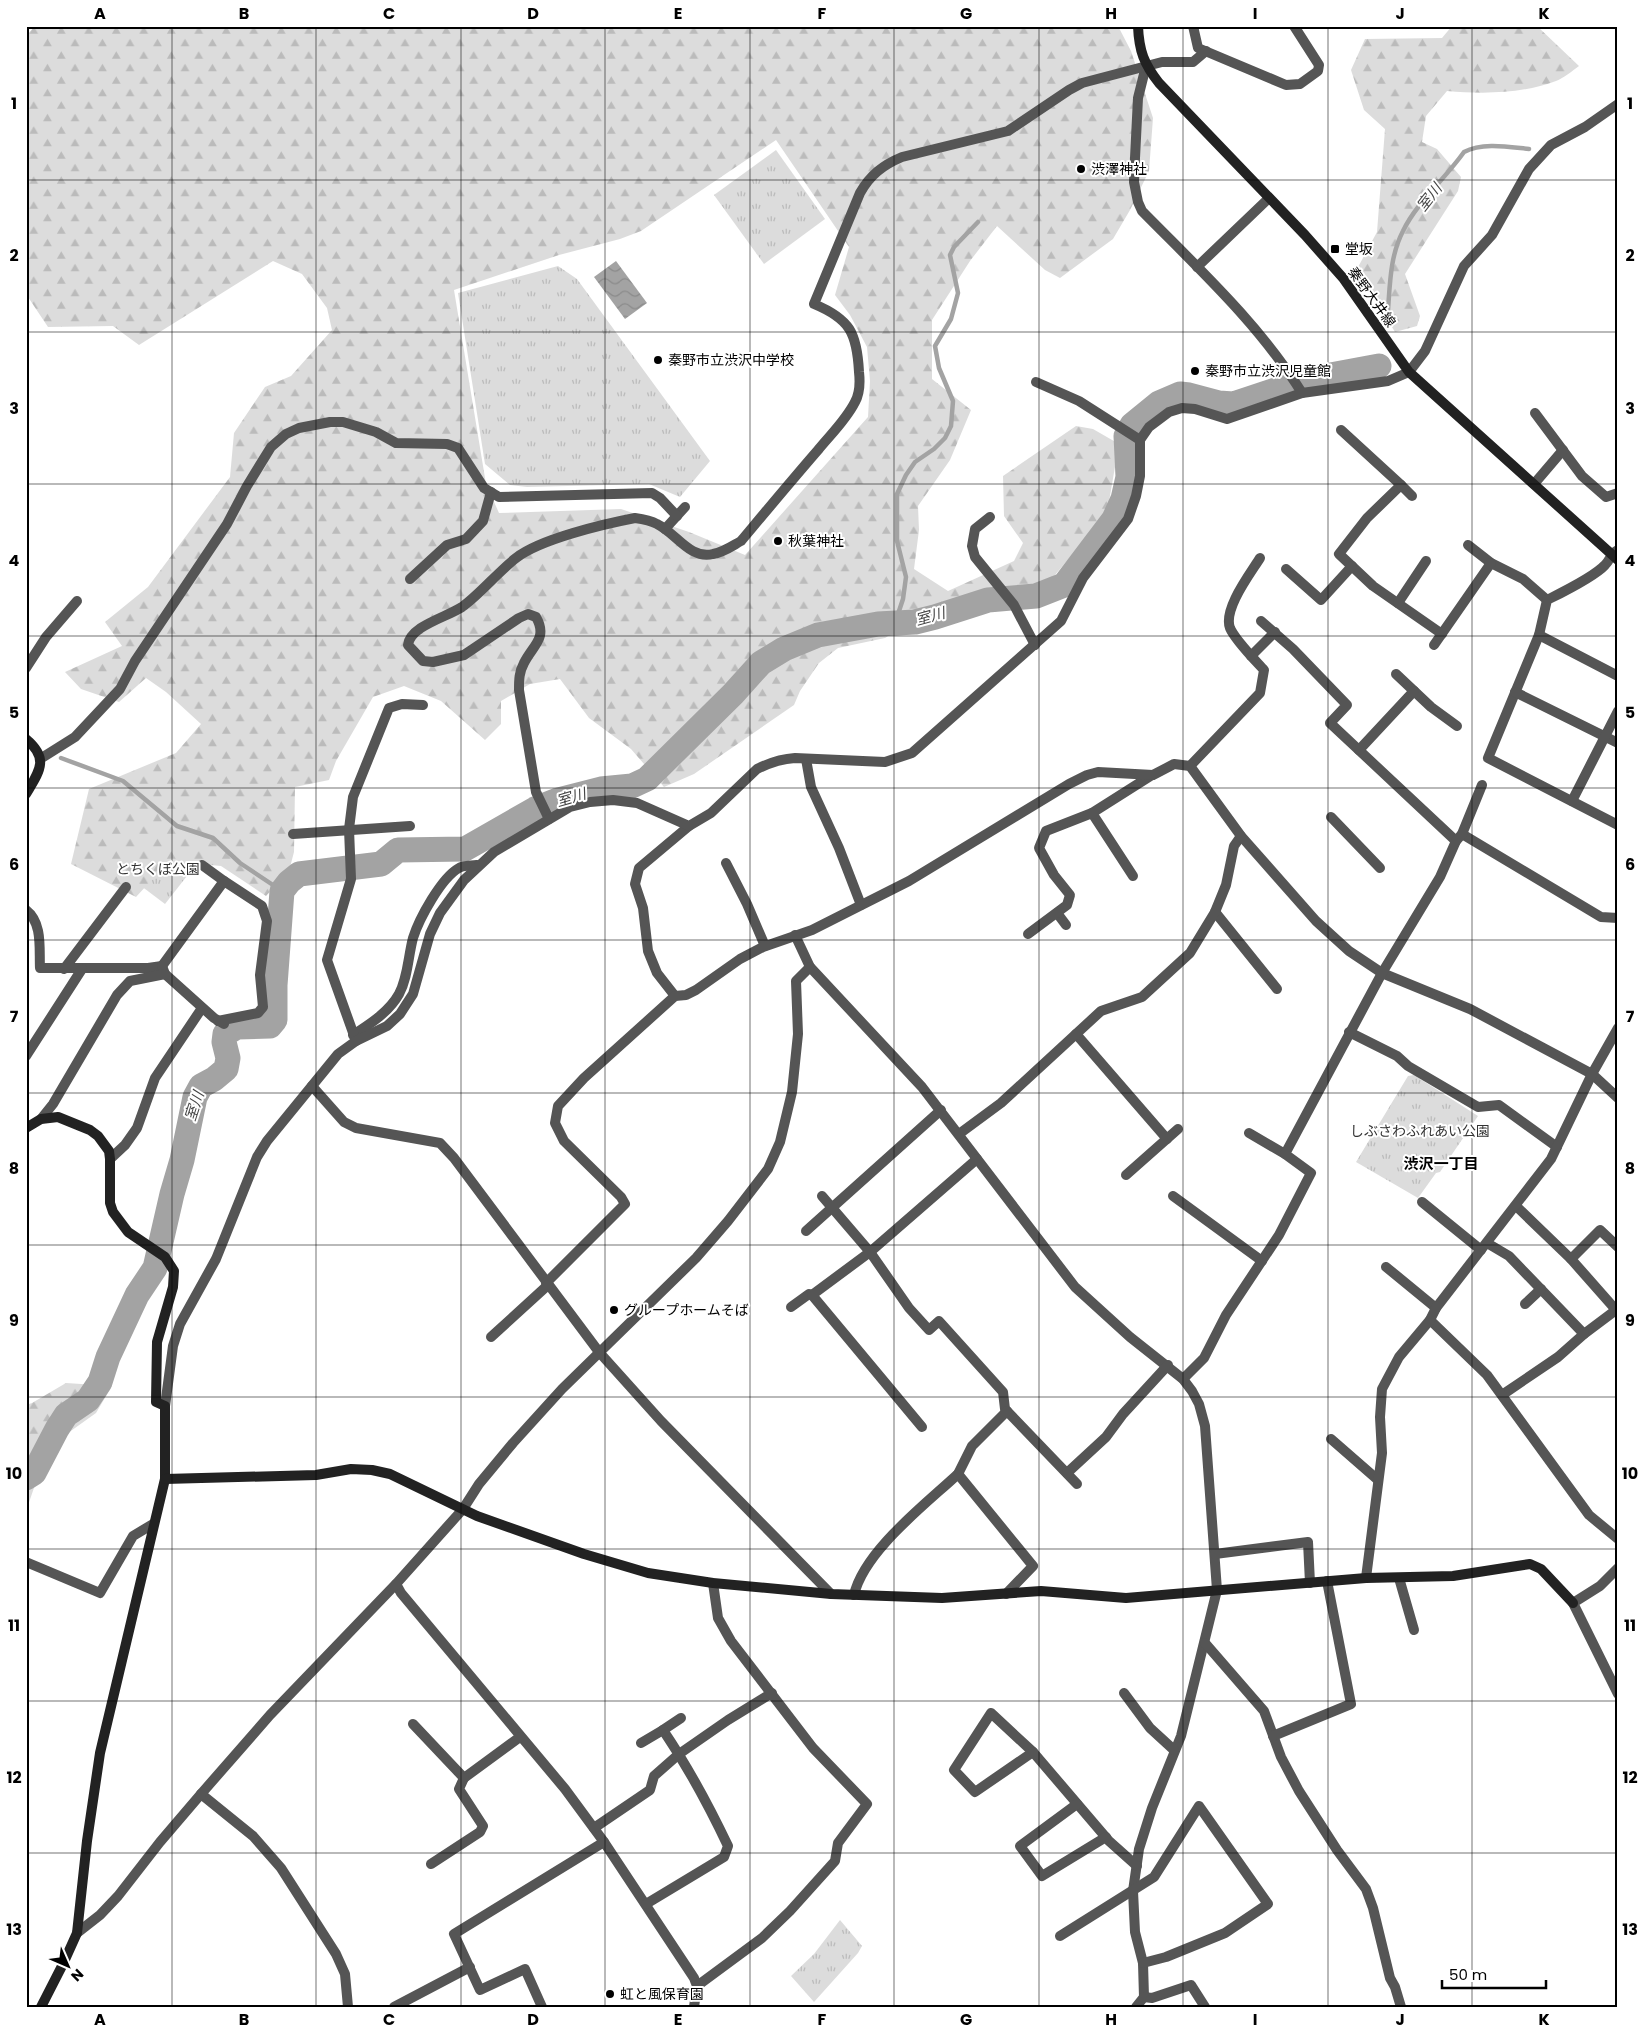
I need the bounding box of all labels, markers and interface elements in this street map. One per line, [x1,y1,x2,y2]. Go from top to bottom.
text: A [94,2,106,25]
text: B [239,2,249,25]
text: C [383,2,395,25]
text: D [527,2,539,25]
text: E [674,2,682,25]
text: F [818,2,827,25]
text: G [960,2,972,25]
text: H [1105,2,1117,25]
text: I [1253,2,1257,25]
text: J [1395,2,1405,25]
text: K [1538,2,1550,25]
text: 1 [11,92,17,115]
text: 1 [1627,92,1633,115]
place label: 渋澤神社 [1091,159,1147,179]
marker: 渋澤神社 [1075,163,1087,175]
water label: 室川 [1411,177,1448,215]
place label: 堂坂 [1345,239,1373,259]
marker: 堂坂 [1329,243,1341,255]
text: 2 [9,244,19,267]
text: 2 [1625,244,1635,267]
street label: 秦野大井線 [1343,263,1401,331]
place label: 秦野市立渋沢中学校 [668,350,794,370]
marker: 秦野市立渋沢中学校 [652,354,664,366]
place label: 秦野市立渋沢児童館 [1205,361,1331,381]
marker: 秦野市立渋沢児童館 [1189,365,1201,377]
text: 3 [9,397,19,420]
text: 3 [1625,397,1635,420]
place label: 秋葉神社 [788,531,844,551]
marker: 秋葉神社 [772,535,784,547]
text: 4 [9,549,20,572]
text: 4 [1625,549,1636,572]
water label: 室川 [913,601,949,630]
text: 5 [9,701,19,724]
text: 5 [1625,701,1635,724]
water label: 室川 [554,782,590,811]
text: 6 [9,853,19,876]
text: 6 [1625,853,1635,876]
park label: とちくぼ公園 [116,859,200,879]
text: 7 [10,1005,19,1028]
text: 7 [1626,1005,1635,1028]
water label: 室川 [179,1087,209,1124]
park label: しぶさわふれあい公園 [1350,1121,1490,1141]
district label: 渋沢一丁目 [1403,1153,1479,1174]
text: 8 [9,1157,19,1180]
text: 8 [1625,1157,1635,1180]
place label: グループホームそば [624,1300,749,1320]
marker: グループホームそば [608,1304,620,1316]
text: 9 [9,1309,19,1332]
text: 9 [1625,1309,1635,1332]
text: 10 [6,1462,22,1485]
text: 10 [1622,1462,1638,1485]
text: 11 [8,1614,20,1637]
text: 11 [1624,1614,1636,1637]
text: 12 [6,1766,22,1789]
text: 12 [1622,1766,1638,1789]
text: 13 [6,1918,22,1941]
text: 13 [1622,1918,1638,1941]
north arrow [42,1940,92,1990]
scale bar [1442,1958,1545,1990]
text: N [66,1964,88,1986]
text: 50 m [1449,1964,1487,1985]
place label: 虹と風保育園 [620,1984,704,2004]
marker: 虹と風保育園 [604,1988,616,2000]
text: A [94,2008,106,2031]
text: B [239,2008,249,2031]
text: C [383,2008,395,2031]
text: D [527,2008,539,2031]
text: E [674,2008,682,2031]
text: F [818,2008,827,2031]
text: G [960,2008,972,2031]
text: H [1105,2008,1117,2031]
text: I [1253,2008,1257,2031]
text: J [1395,2008,1405,2031]
text: K [1538,2008,1550,2031]

